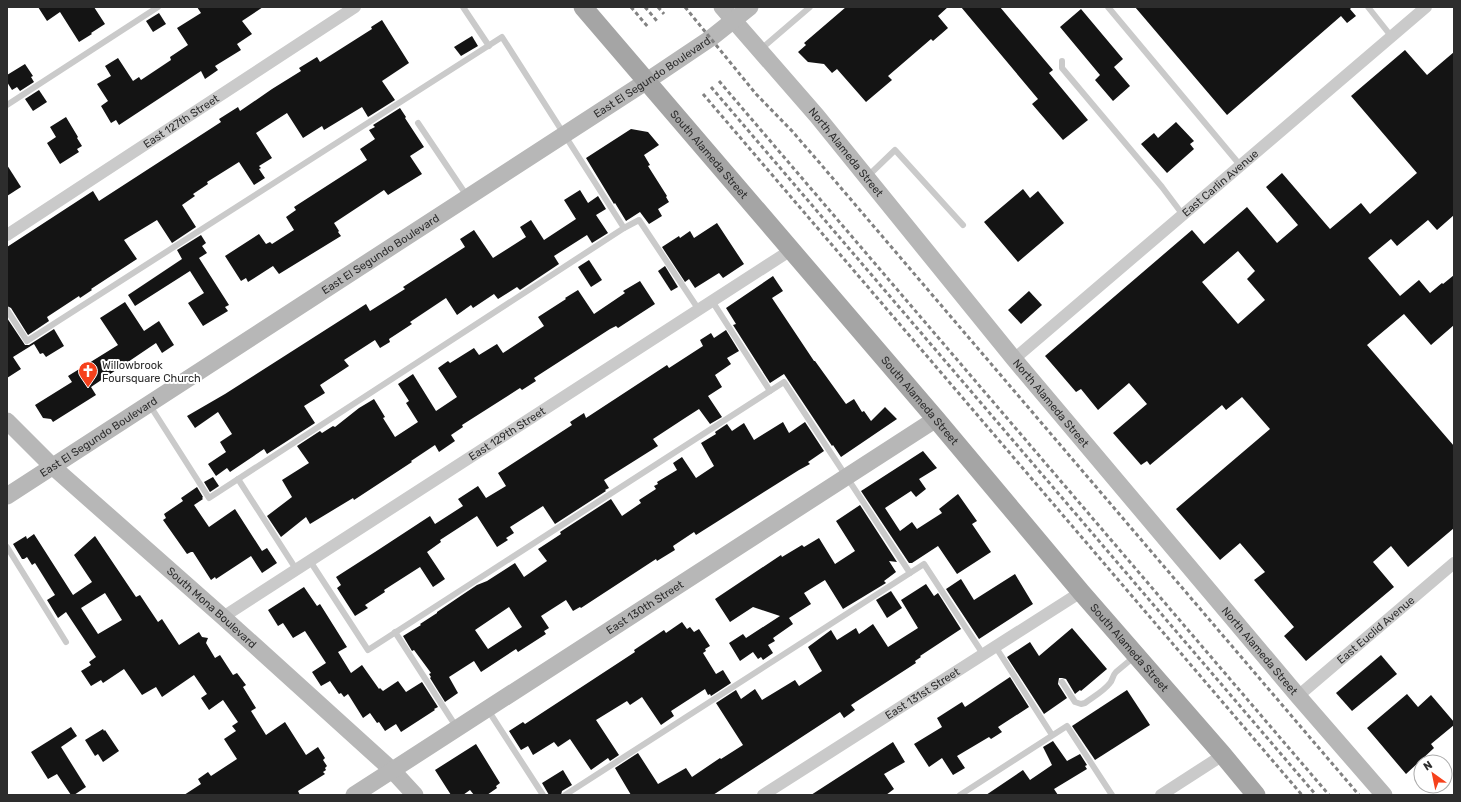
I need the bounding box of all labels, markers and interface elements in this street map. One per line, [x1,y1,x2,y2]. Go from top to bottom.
street label: East El Segundo Boulevard [591,34,713,120]
street label: East 127th Street [141,91,222,151]
street label: North Alameda Street [806,105,887,200]
street label: South Alameda Street [668,107,751,202]
street label: East Carlin Avenue [1179,147,1261,219]
street label: East El Segundo Boulevard [319,211,442,297]
street label: South Alameda Street [879,353,962,448]
street label: North Alameda Street [1010,356,1092,450]
place label: Willowbrook Foursquare Church [102,359,201,385]
church icon: Willowbrook Foursquare Church [77,360,99,388]
street label: East El Segundo Boulevard [37,394,160,480]
street label: East 129th Street [466,404,548,463]
street label: South Mona Boulevard [164,564,259,651]
street label: East 130th Street [604,577,686,637]
street label: East Euclid Avenue [1334,593,1417,666]
street label: South Alameda Street [1088,601,1172,695]
street label: North Alameda Street [1219,604,1301,698]
street label: East 131st Street [883,664,963,722]
north arrow [1413,754,1453,794]
text: N [1421,758,1435,774]

